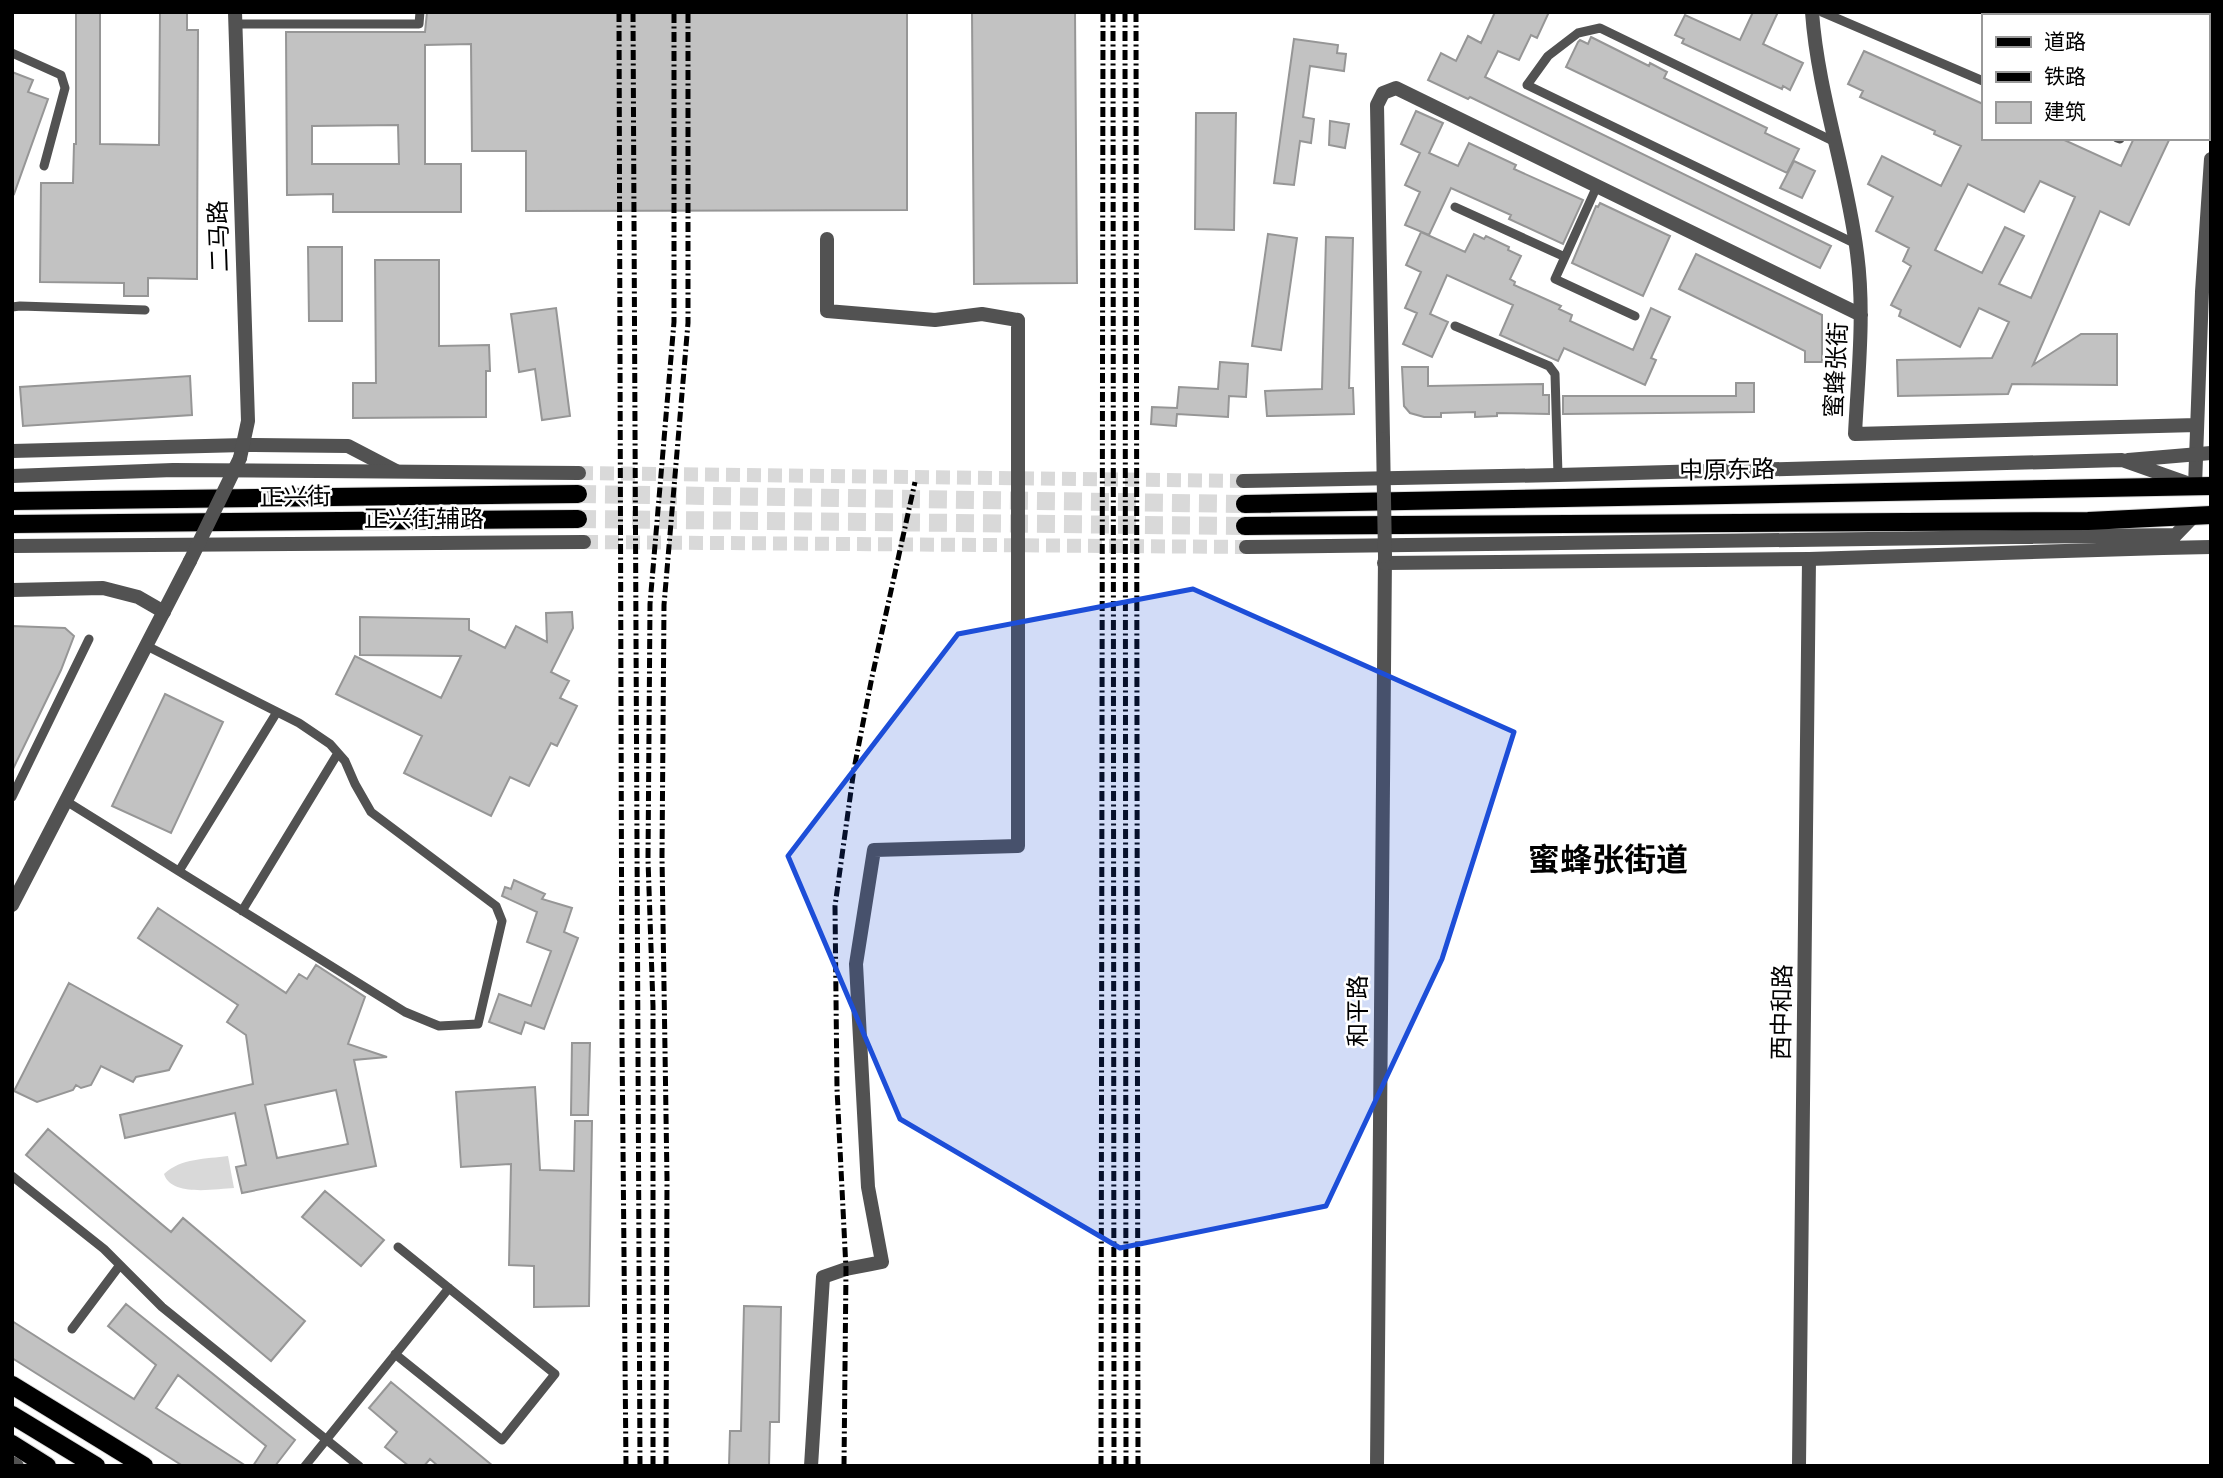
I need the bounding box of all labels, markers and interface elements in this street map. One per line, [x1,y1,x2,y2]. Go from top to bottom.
legend [1982,14,2209,140]
text: 道路 [2044,29,2086,55]
text: 铁路 [2044,64,2086,90]
text: 建筑 [2044,99,2086,125]
street label: 二马路 [204,200,234,272]
street label: 蜜蜂张街 [1820,321,1852,419]
street label: 中原东路 [1679,455,1775,485]
street label: 正兴街 [259,482,331,512]
street label: 正兴街辅路 [364,505,484,533]
district label: 蜜蜂张街道 [1528,841,1688,879]
street label: 西中和路 [1767,964,1797,1060]
street label: 和平路 [1344,975,1372,1047]

